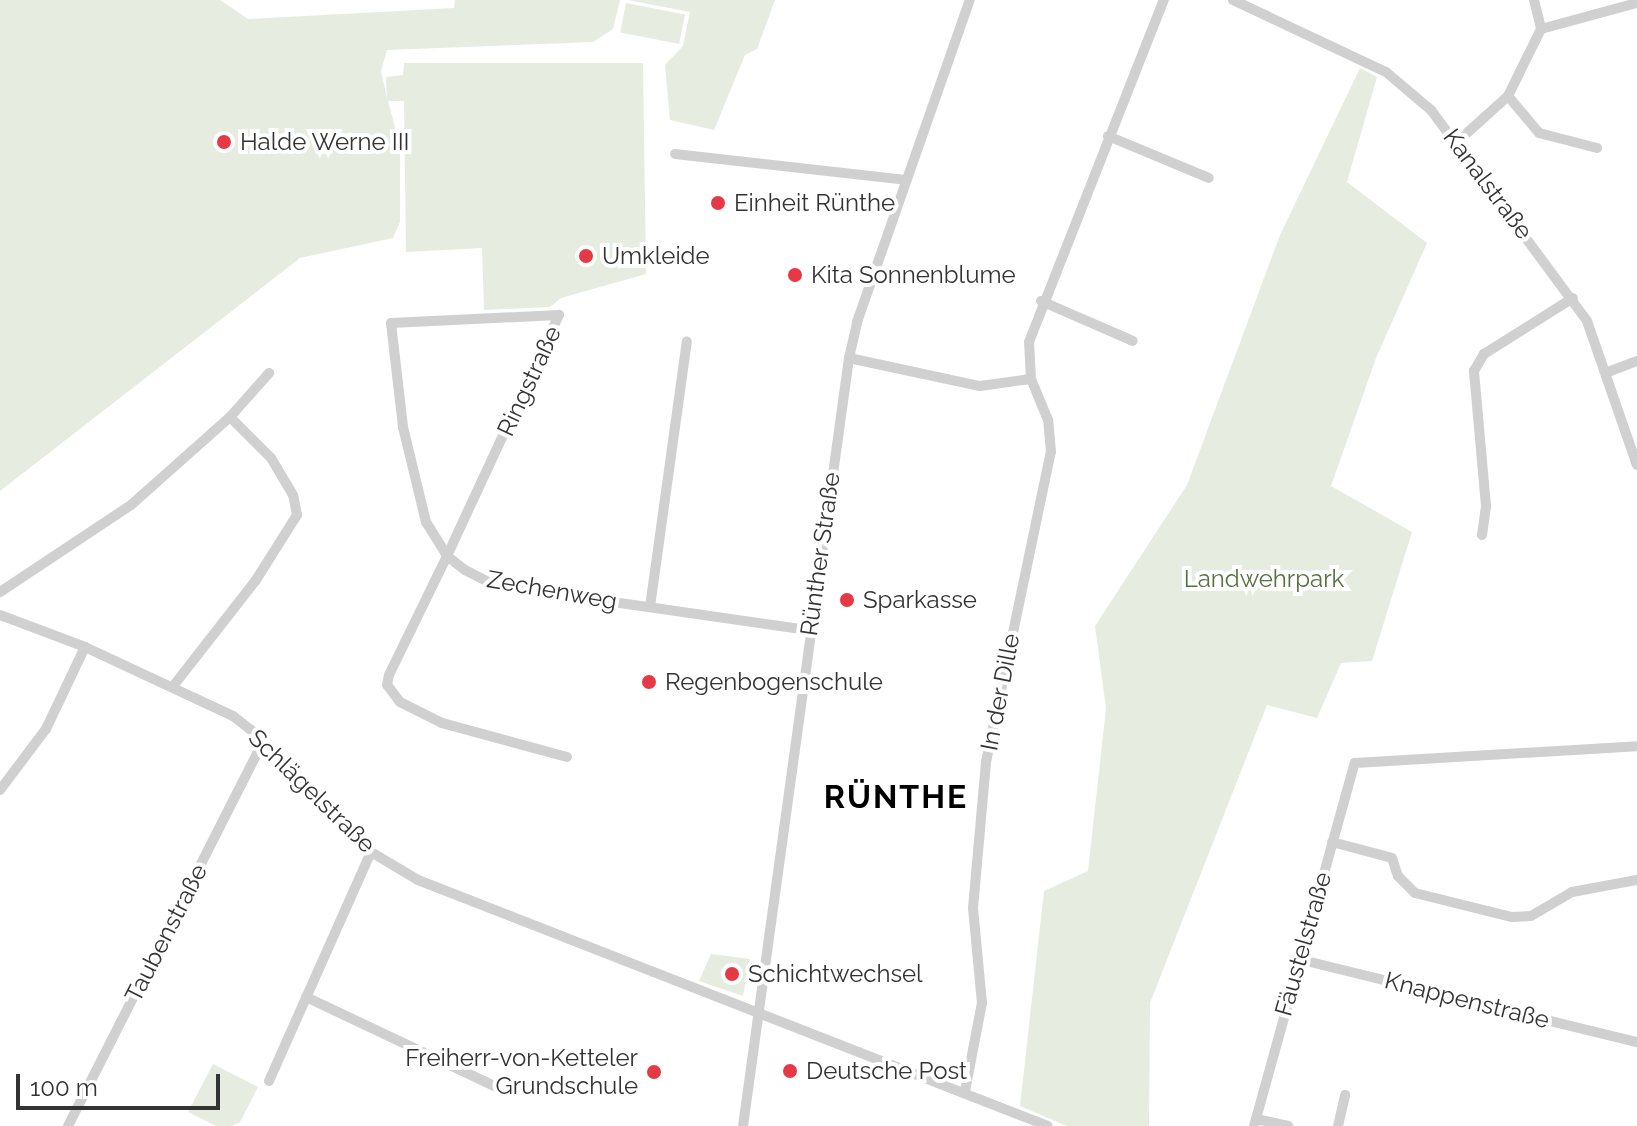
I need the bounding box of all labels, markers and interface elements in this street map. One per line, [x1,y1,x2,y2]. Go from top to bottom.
street label: Kanalstraße [1437,123,1539,245]
place label: Halde Werne III [240,128,410,156]
marker: Halde Werne III [215,133,233,151]
place label: Einheit Rünthe [734,189,895,217]
marker: Einheit Rünthe [709,194,727,212]
place label: Umkleide [602,242,710,270]
marker: Umkleide [577,247,595,265]
place label: Kita Sonnenblume [811,261,1016,289]
marker: Kita Sonnenblume [786,266,804,284]
street label: Ringstraße [491,321,567,441]
street label: Rünther Straße [794,470,846,638]
street label: Zechenweg [485,564,619,616]
park label: Landwehrpark [1184,565,1344,593]
place label: Sparkasse [863,586,977,614]
marker: Sparkasse [838,591,856,609]
street label: In der Dille [974,631,1026,753]
place label: Regenbogenschule [665,668,883,696]
marker: Regenbogenschule [640,673,658,691]
street label: Schlägelstraße [243,723,381,859]
district label: RÜNTHE [824,778,968,816]
street label: Taubenstraße [119,859,213,1007]
street label: Fäustelstraße [1269,869,1337,1019]
place label: Schichtwechsel [748,960,923,988]
marker: Schichtwechsel [723,965,741,983]
street label: Knappenstraße [1382,966,1552,1034]
place label: Freiherr-von-Ketteler Grundschule [405,1044,638,1100]
place label: Deutsche Post [806,1057,967,1085]
scale bar [20,1058,224,1108]
marker: Deutsche Post [781,1062,799,1080]
marker: Freiherr-von-Ketteler Grundschule [645,1063,663,1081]
text: 100 m [30,1073,98,1102]

